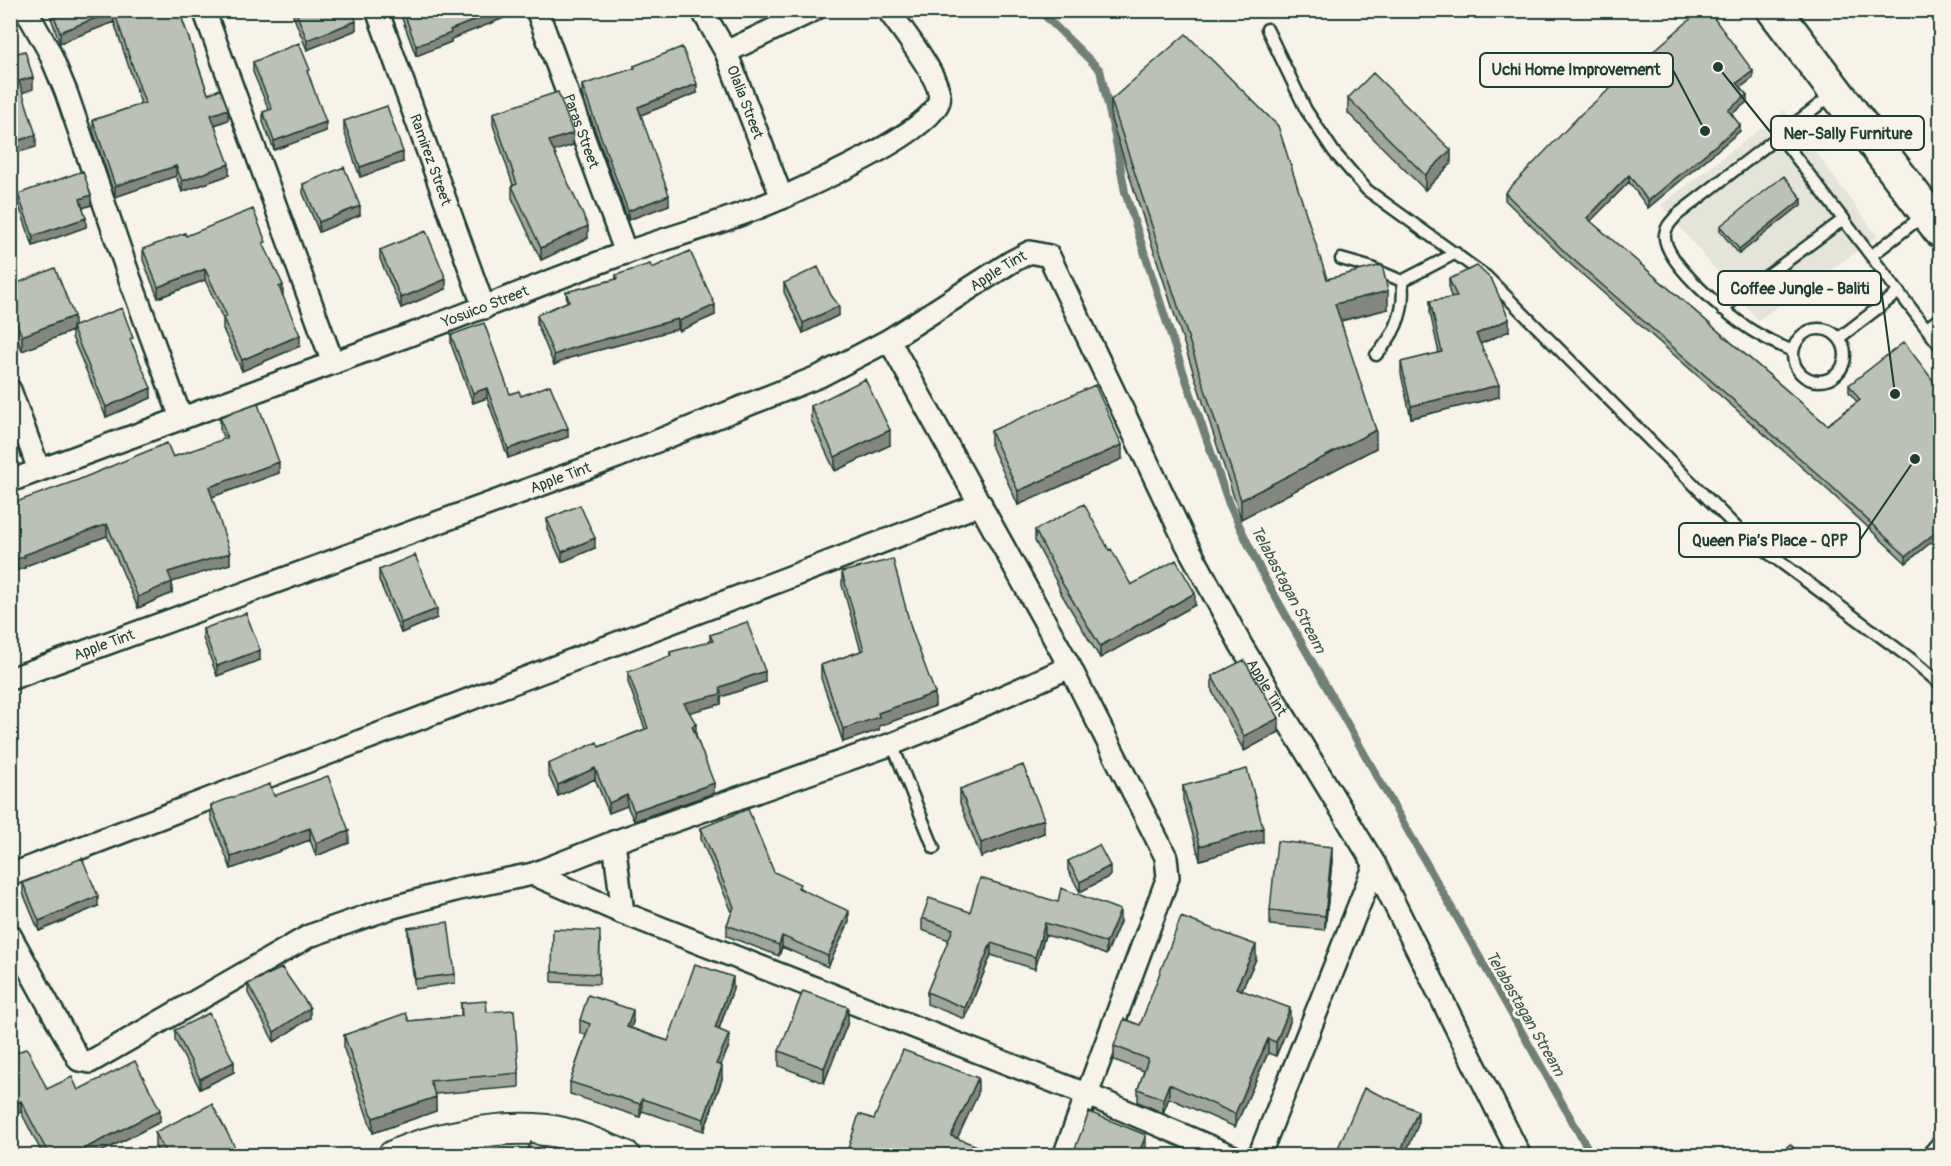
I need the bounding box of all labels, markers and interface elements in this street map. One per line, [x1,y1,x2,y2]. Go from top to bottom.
callout: Uchi Home Improvement [1480,53,1673,87]
text: Uchi Home Improvement [1492,60,1661,80]
street label: Olalia Street [722,63,768,143]
street label: Paras Street [559,92,604,172]
street label: Ramirez Street [405,111,456,209]
callout: Ner-Sally Furniture [1771,116,1924,150]
text: Ner-Sally Furniture [1784,124,1914,144]
street label: Apple Tint [966,246,1031,296]
callout: Coffee Jungle - Baliti [1718,271,1881,305]
text: Coffee Jungle - Baliti [1731,279,1870,299]
street label: Yosuico Street [438,281,532,333]
street label: Apple Tint [527,458,594,498]
water label: Telabastagan Stream [1246,522,1331,657]
callout: Queen Pia’s Place - QPP [1679,523,1860,557]
text: Queen Pia’s Place - QPP [1692,531,1848,551]
street label: Apple Tint [71,625,138,665]
street label: Apple Tint [1242,656,1292,721]
water label: Telabastagan Stream [1481,947,1570,1081]

